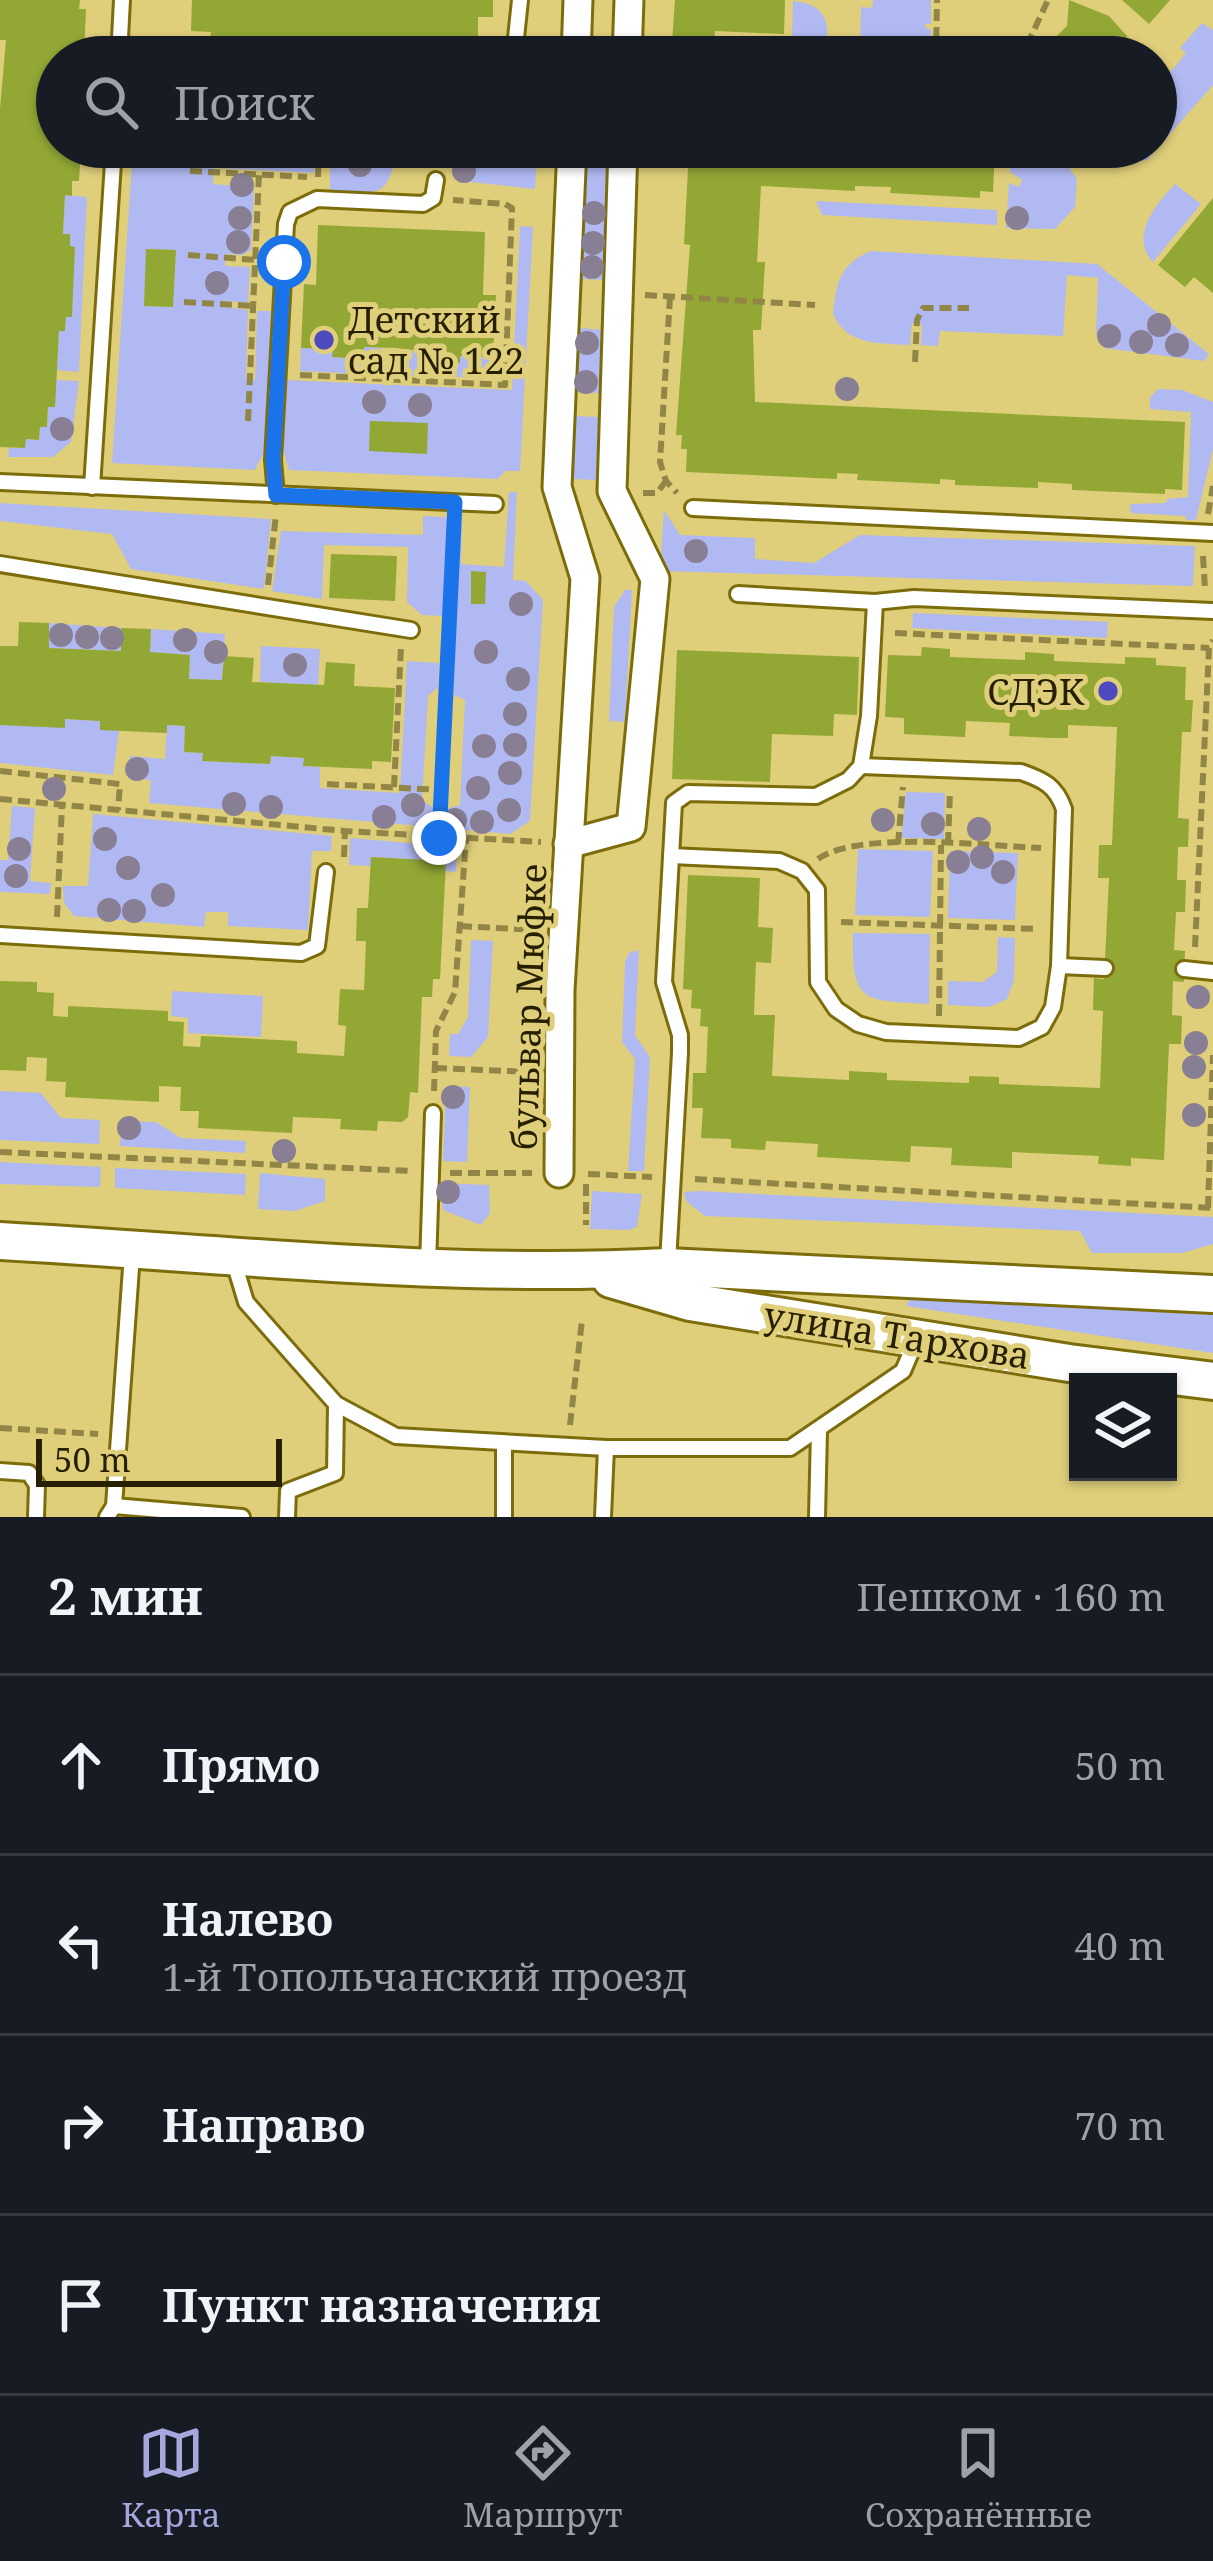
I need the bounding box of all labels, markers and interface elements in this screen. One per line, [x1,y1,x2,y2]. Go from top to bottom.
search box [36,36,1177,168]
icon: search [78,69,144,135]
text: Поиск [174,72,315,133]
route start [257,235,311,289]
place label: Детский сад № 122 [348,295,524,385]
marker: Детский сад № 122 [311,327,337,353]
place label: СДЭК [987,667,1085,716]
marker: СДЭК [1095,678,1121,704]
route end [412,811,466,865]
street label: бульвар Мюфке [499,863,557,1151]
street label: улица Тархова [761,1290,1033,1380]
map controls [1069,1373,1177,1481]
button: layers [1069,1373,1177,1481]
scale bar [36,1433,282,1486]
text: 50 m [54,1437,131,1482]
text: 2 мин [48,1560,203,1630]
text: Пешком · 160 m [856,1569,1165,1622]
icon: ahead [48,1732,114,1798]
text: Прямо [162,1734,320,1795]
text: 50 m [1074,1738,1165,1791]
text: Налево [162,1888,333,1949]
icon: left [48,1912,114,1978]
text: 40 m [1074,1918,1165,1971]
text: 1-й Топольчанский проезд [162,1949,687,2002]
icon: right [48,2092,114,2158]
text: Направо [162,2094,365,2155]
text: 70 m [1074,2098,1165,2151]
icon: arrive [48,2272,114,2338]
text: Пункт назначения [162,2274,601,2335]
tab: Карта [121,2420,221,2537]
tab: Маршрут [463,2420,623,2537]
tab: Сохранённые [865,2420,1092,2537]

